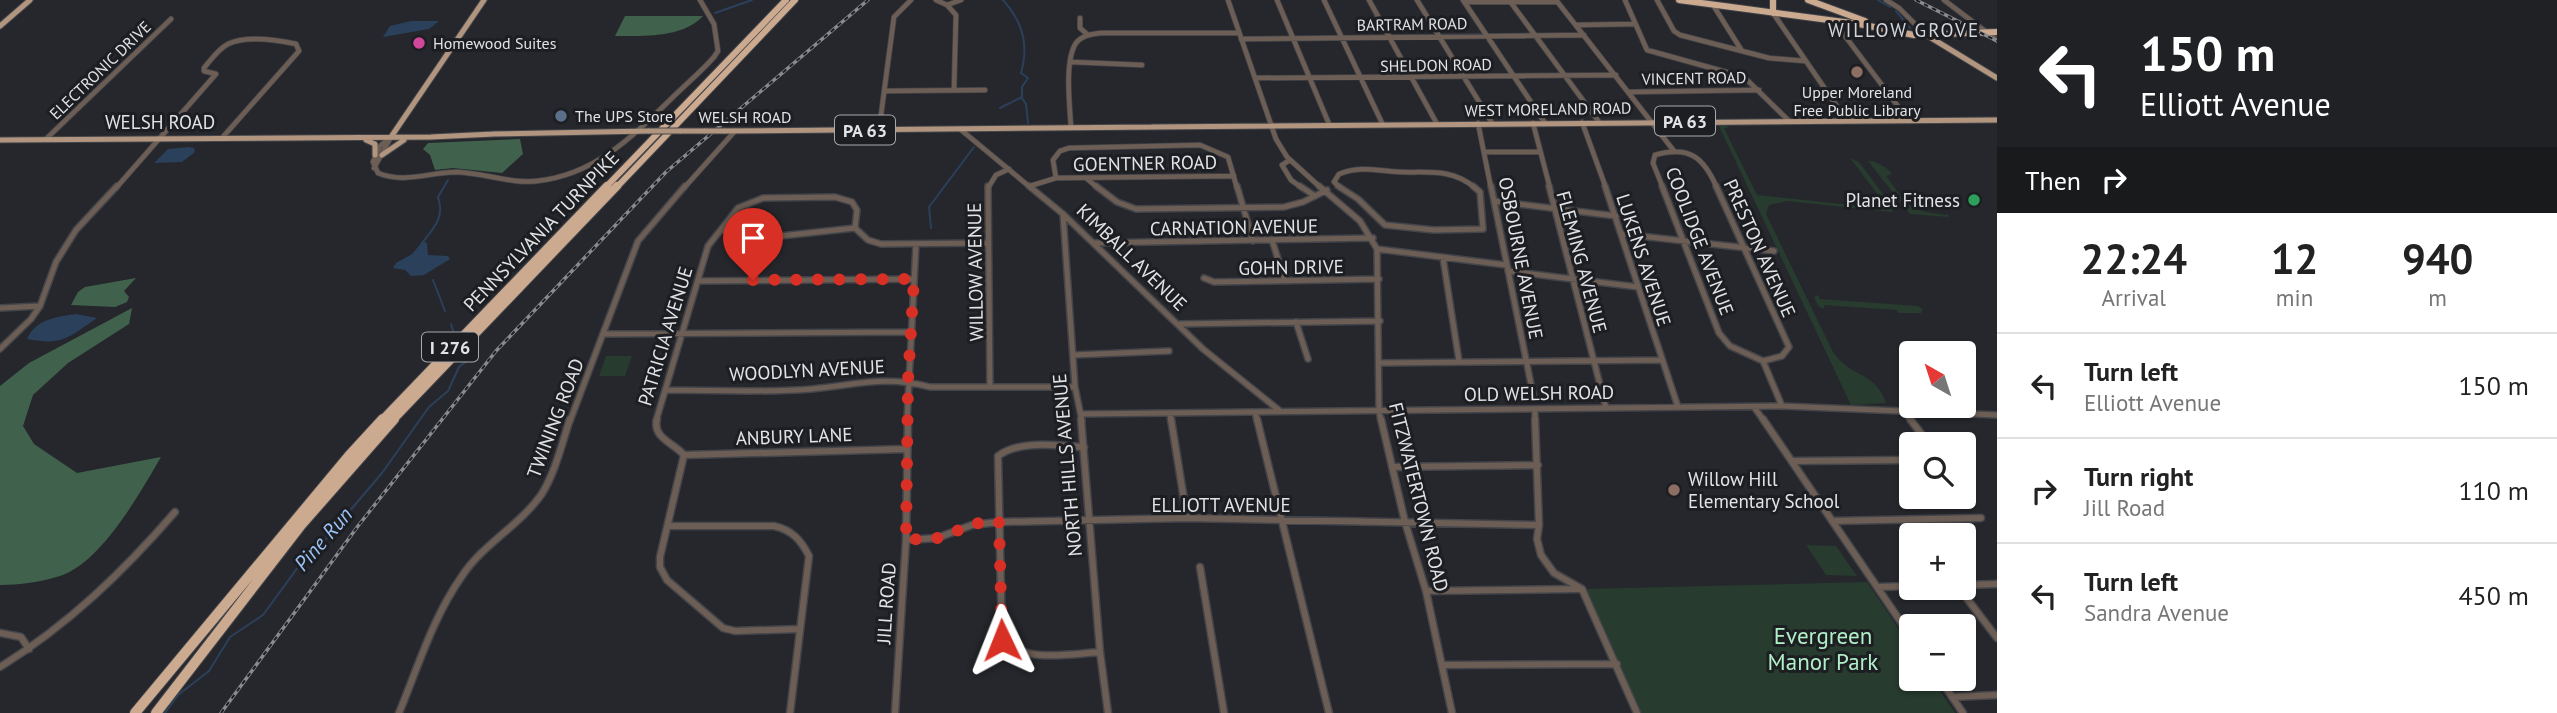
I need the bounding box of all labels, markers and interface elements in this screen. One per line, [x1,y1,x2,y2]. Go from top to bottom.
street label: BARTRAM ROAD [1356,13,1468,35]
street label: ELECTRONIC DRIVE [45,17,155,123]
district label: WILLOW GROVE [1828,18,1980,42]
text: 150 m [2140,21,2275,85]
icon: left [2025,28,2116,119]
place label: Homewood Suites [433,33,557,53]
marker: Homewood Suites [411,35,427,51]
street label: SHELDON ROAD [1380,54,1492,76]
marker: Upper Moreland Free Public Library [1849,64,1865,80]
street label: VINCENT ROAD [1640,67,1747,89]
place label: Upper Moreland Free Public Library [1793,82,1921,120]
text: Elliott Avenue [2140,83,2331,125]
street label: WEST MORELAND ROAD [1464,98,1632,120]
place label: The UPS Store [575,106,673,126]
road number: PA 63 [1655,106,1715,136]
street label: WELSH ROAD [699,107,791,127]
marker: The UPS Store [553,108,569,124]
street label: WELSH ROAD [105,110,215,134]
road number: PA 63 [835,116,895,145]
street label: PENNSYLVANIA TURNPIKE [458,146,624,316]
street label: GOENTNER ROAD [1073,150,1217,176]
icon: right [2095,161,2133,199]
street label: COOLIDGE AVENUE [1661,163,1739,319]
text: Then [2025,164,2081,197]
street label: OSBOURNE AVENUE [1493,175,1549,341]
street label: PRESTON AVENUE [1719,175,1801,321]
street label: FLEMING AVENUE [1552,188,1612,336]
place label: Planet Fitness [1845,188,1960,212]
street label: LUKENS AVENUE [1611,191,1677,329]
marker: Planet Fitness [1966,192,1982,208]
street label: KIMBALL AVENUE [1072,198,1192,316]
street label: WILLOW AVENUE [962,203,988,341]
pin [723,208,783,280]
street label: CARNATION AVENUE [1150,214,1318,240]
icon: arrive [734,219,772,257]
text: 22:24 [2081,231,2187,286]
text: 12 [2271,231,2318,286]
text: 940 [2402,231,2473,286]
street label: GOHN DRIVE [1238,254,1344,280]
street label: PATRICIA AVENUE [632,263,698,409]
text: Arrival [2102,283,2166,312]
text: min [2276,283,2313,312]
text: m [2428,283,2447,312]
road number: I 276 [422,332,478,362]
north arrow [1899,341,1976,418]
map controls [1899,341,1976,691]
street label: WOODLYN AVENUE [728,354,886,386]
street label: TWINING ROAD [521,355,589,481]
text: Turn left [2084,355,2178,388]
icon: left [2025,367,2063,405]
text: 150 m [2458,369,2529,402]
street label: NORTH HILLS AVENUE [1047,373,1087,557]
street label: OLD WELSH ROAD [1464,380,1614,406]
text: Elliott Avenue [2084,388,2221,417]
street label: FITZWATERTOWN ROAD [1384,400,1454,594]
street label: ANBURY LANE [735,422,853,450]
button: search [1899,432,1976,509]
text: Turn right [2084,460,2193,493]
place label: Willow Hill Elementary School [1688,467,1840,513]
icon: right [2025,472,2063,510]
text: 110 m [2458,474,2529,507]
marker: Willow Hill Elementary School [1666,482,1682,498]
street label: ELLIOTT AVENUE [1151,493,1291,517]
text: Jill Road [2084,493,2165,522]
water label: Pine Run [288,501,358,577]
button: + [1899,523,1976,600]
street label: JILL ROAD [871,562,901,645]
text: Turn left [2084,565,2178,598]
icon: left [2025,577,2063,615]
text: 450 m [2458,579,2529,612]
text: Sandra Avenue [2084,598,2229,627]
position arrow [965,603,1039,677]
button: − [1899,614,1976,691]
park label: Evergreen Manor Park [1768,621,1878,676]

